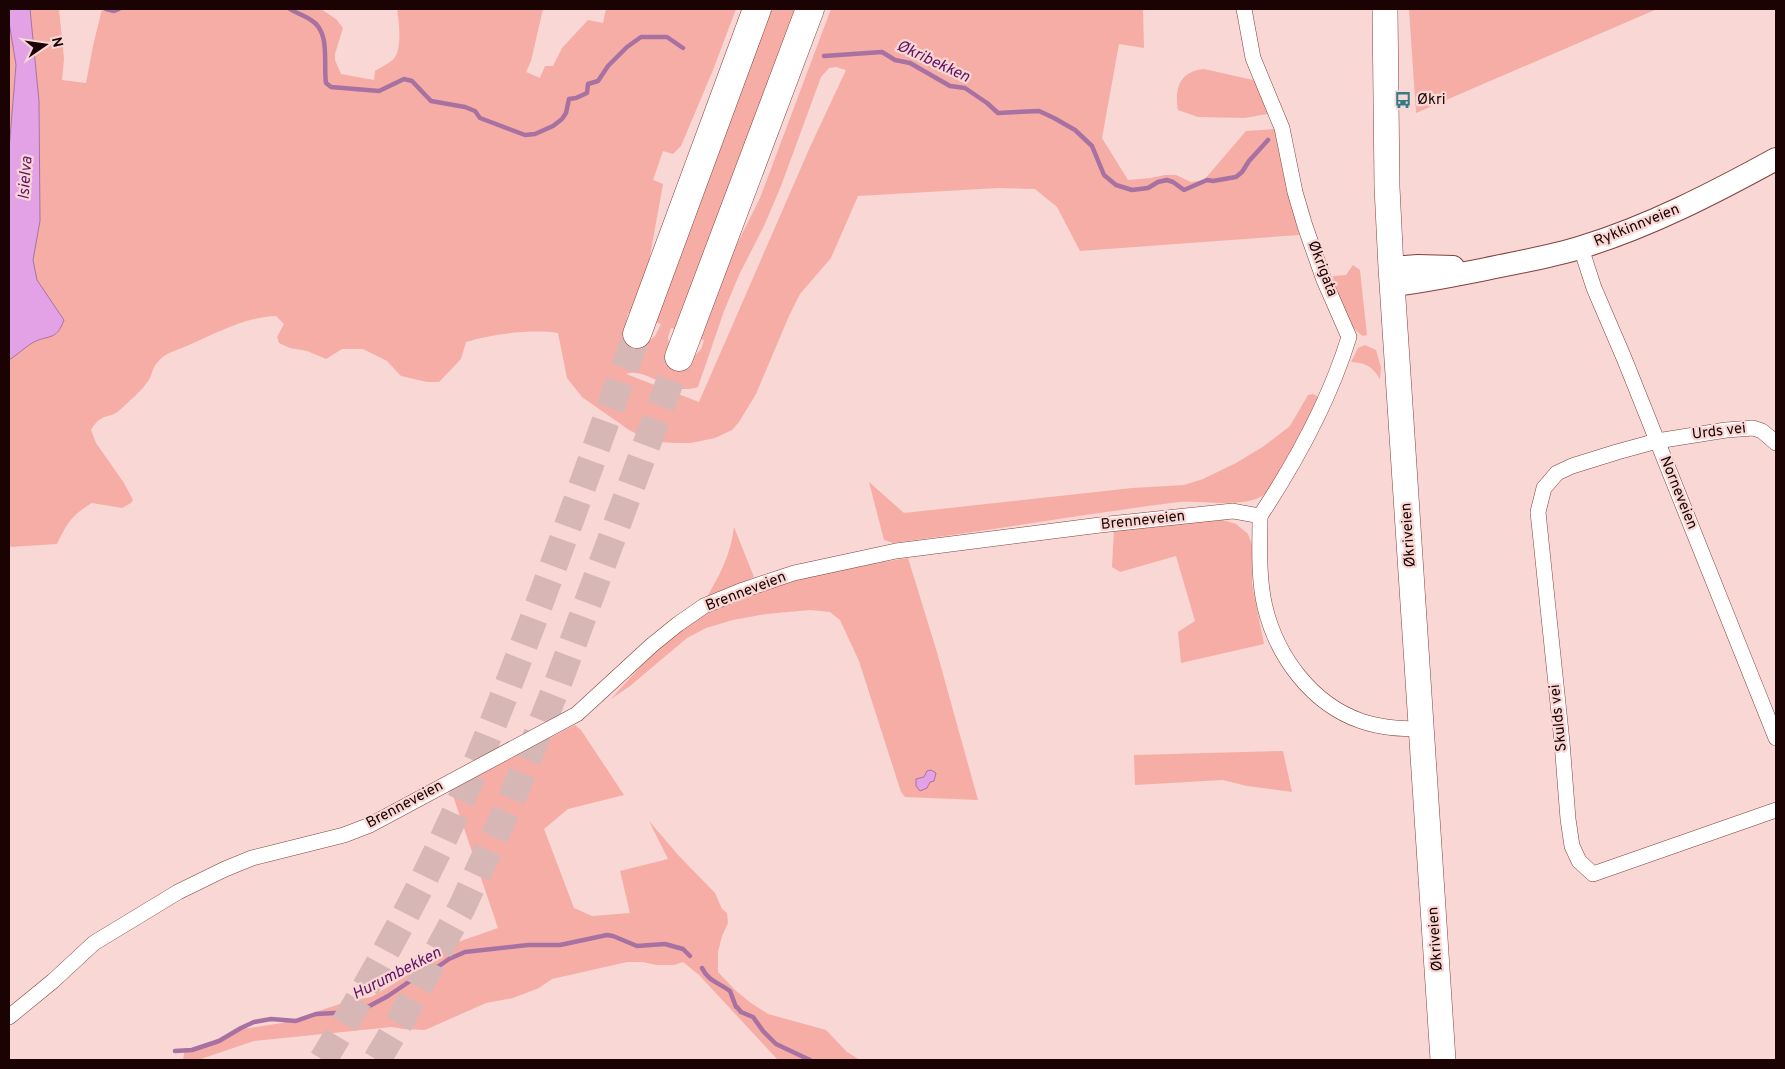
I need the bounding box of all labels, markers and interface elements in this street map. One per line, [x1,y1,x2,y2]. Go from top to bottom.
north arrow [20,20,70,70]
text: N [47,36,66,49]
water label: Økribekken [893,36,973,88]
bus stop icon: Økri [1393,90,1413,110]
place label: Økri [1417,91,1446,110]
water label: Isielva [15,155,38,200]
street label: Rykkinnveien [1591,200,1683,252]
street label: Økrigata [1303,238,1341,300]
street label: Urds vei [1691,419,1747,445]
street label: Norneveien [1655,454,1701,532]
street label: Økriveien [1397,502,1421,568]
street label: Brenneveien [1100,507,1186,535]
street label: Brenneveien [703,568,789,616]
street label: Skulds vei [1546,683,1572,753]
street label: Brenneveien [363,777,447,833]
street label: Økriveien [1424,906,1448,972]
water label: Hurumbekken [349,943,445,1005]

